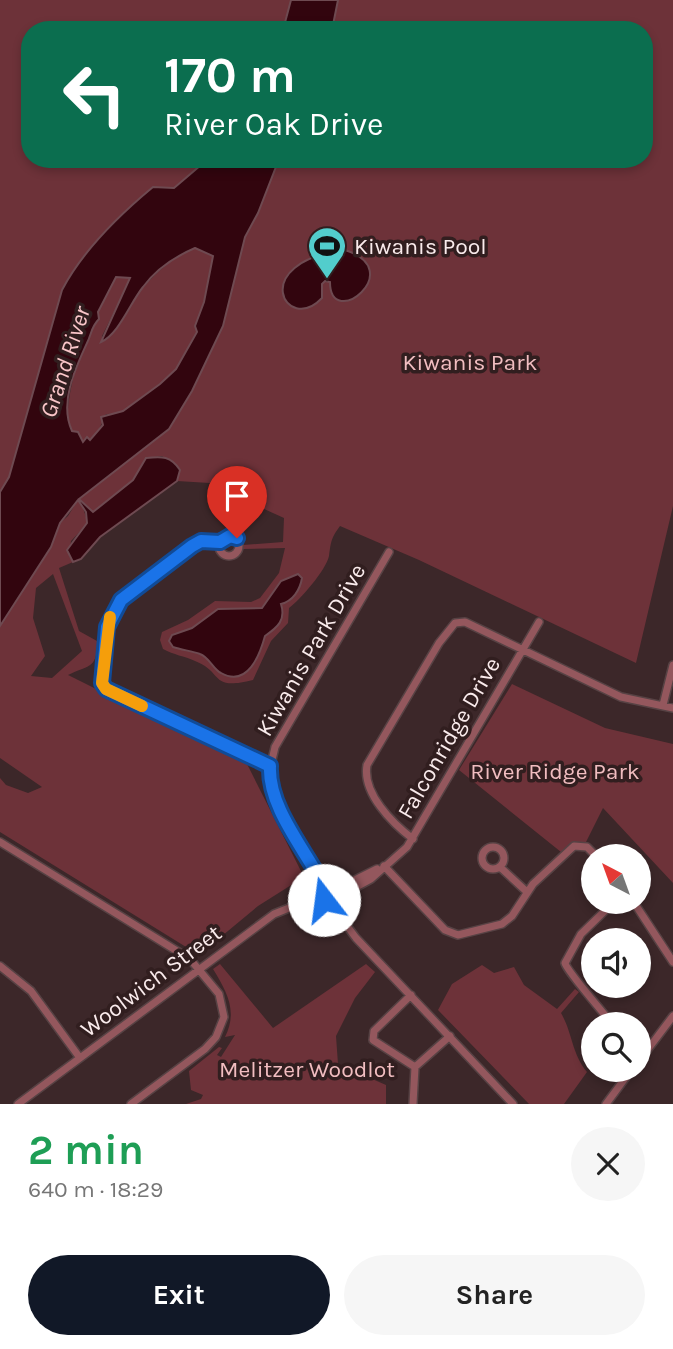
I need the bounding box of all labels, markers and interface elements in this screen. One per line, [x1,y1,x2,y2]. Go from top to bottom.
text: 170 m [164,47,296,104]
icon: left [49,49,140,140]
text: River Oak Drive [164,106,383,143]
sports icon: Kiwanis Pool [306,225,348,280]
place label: Kiwanis Pool [354,233,487,260]
water label: Grand River [34,302,96,421]
park label: Kiwanis Park [402,349,538,376]
pin [207,466,267,538]
icon: arrive [218,477,256,515]
street label: Kiwanis Park Drive [251,559,371,741]
street label: Falconridge Drive [392,653,506,823]
park label: River Ridge Park [470,758,640,785]
north arrow [581,844,651,914]
map controls [581,844,651,1082]
position arrow [287,863,361,937]
street label: Woolwich Street [75,919,227,1043]
button: sound [581,928,651,998]
button: search [581,1012,651,1082]
park label: Melitzer Woodlot [219,1056,395,1083]
text: 2 min [28,1125,144,1175]
button: close [571,1127,645,1201]
text: 640 m · 18:29 [28,1176,163,1203]
button: Exit [28,1255,330,1335]
button: Share [344,1255,645,1335]

